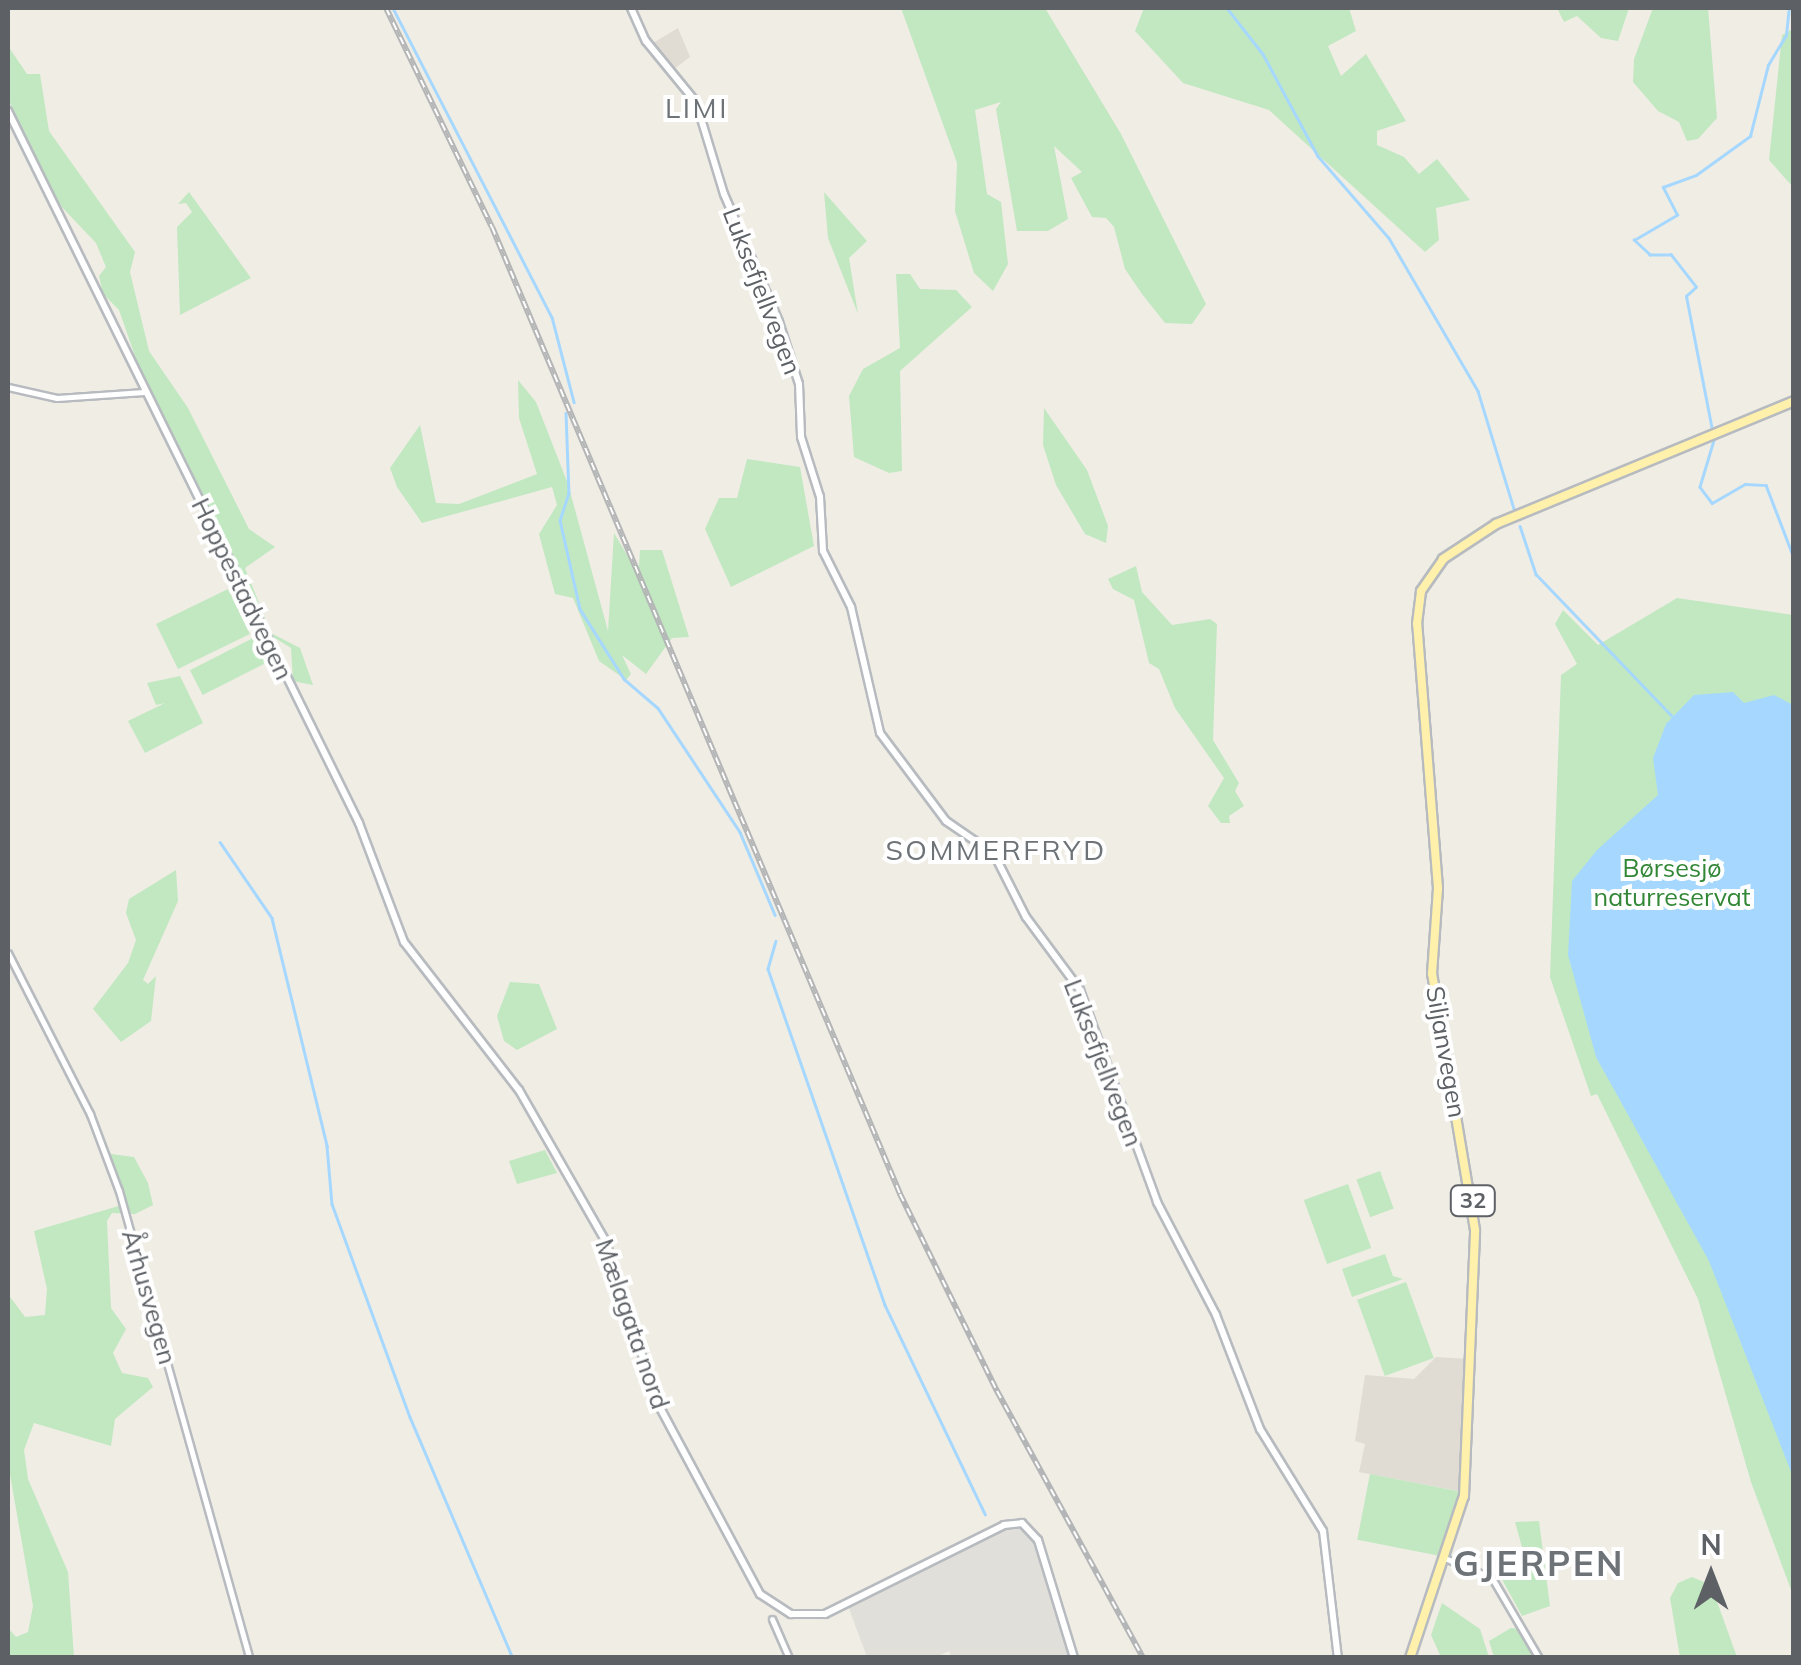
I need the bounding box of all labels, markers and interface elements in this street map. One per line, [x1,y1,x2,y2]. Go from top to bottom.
district label: LIMI [665,91,729,125]
street label: Luksefjellvegen [716,203,808,379]
street label: Hoppestadvegen [185,493,299,685]
district label: SOMMERFRYD [885,833,1107,867]
park label: Børsesjø naturreservat [1593,854,1751,913]
street label: Luksefjellvegen [1057,975,1149,1151]
street label: Siljanvegen [1420,984,1472,1120]
road number: 32 [1448,1184,1498,1218]
street label: Århusvegen [115,1226,183,1368]
street label: Mælagata nord [589,1235,675,1413]
north arrow [1661,1525,1761,1625]
text: N [1700,1527,1722,1562]
district label: GJERPEN [1453,1542,1625,1584]

